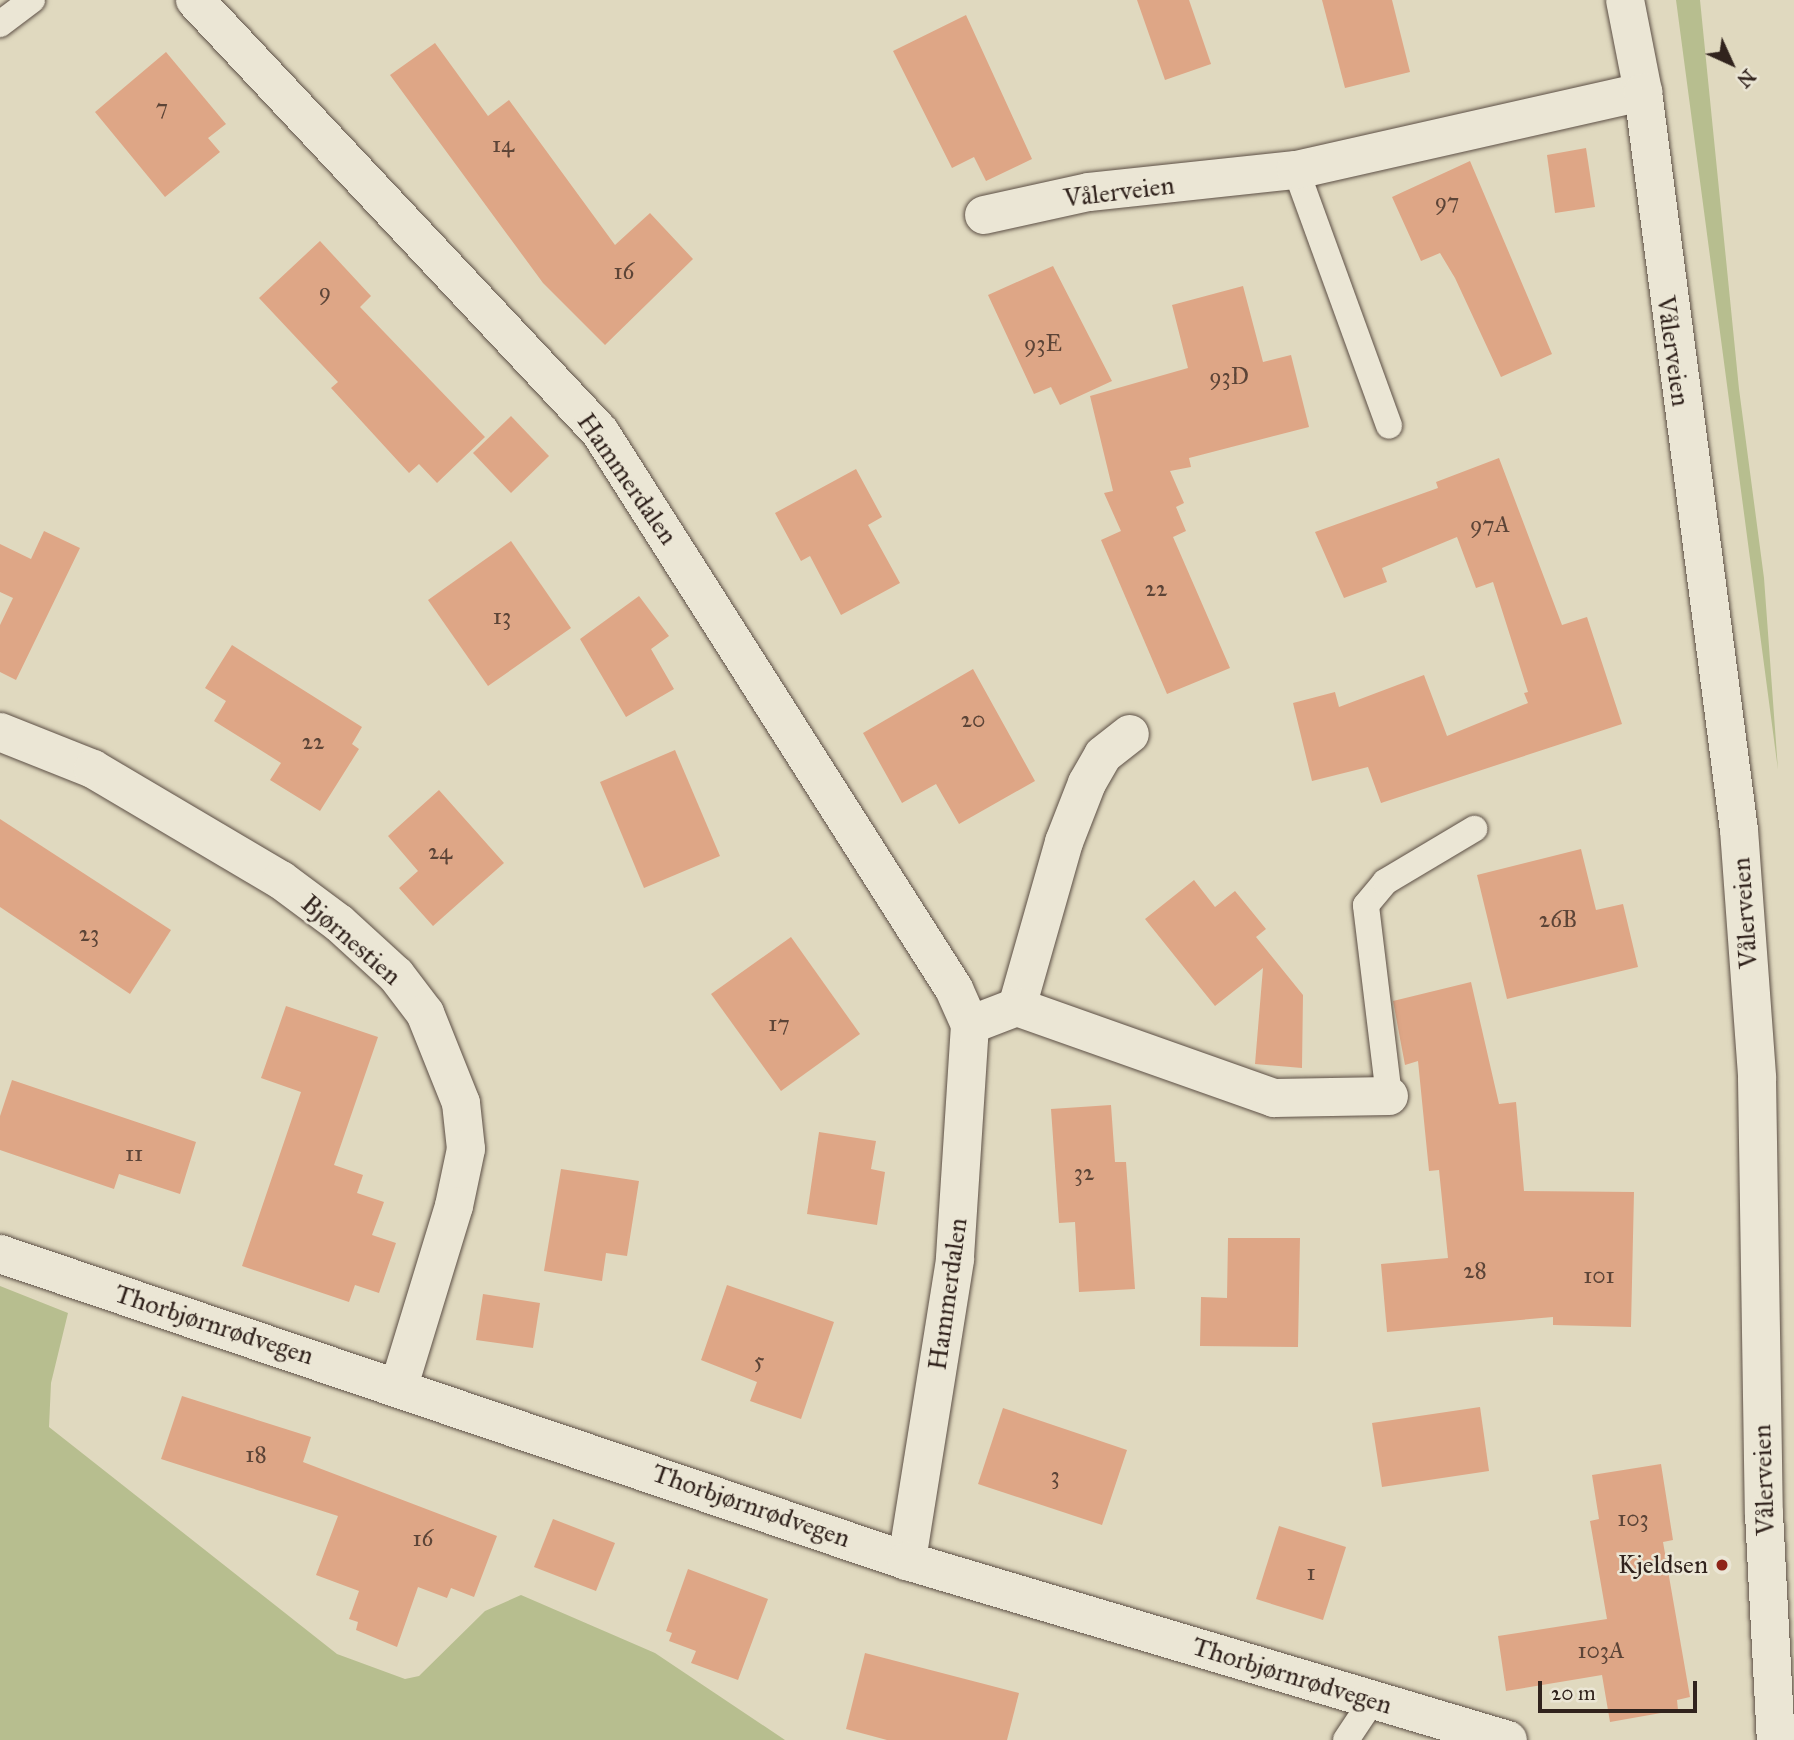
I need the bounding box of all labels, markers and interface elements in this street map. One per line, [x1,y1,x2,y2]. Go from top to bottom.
north arrow [1696,28,1766,98]
text: N [1732,64,1760,92]
house number: 7 [156,93,168,121]
house number: 14 [492,130,514,158]
street label: Vålerveien [1062,170,1176,214]
house number: 97 [1435,187,1459,215]
house number: 16 [614,257,634,285]
house number: 9 [319,277,331,305]
street label: Vålerveien [1650,294,1696,408]
house number: 93E [1024,329,1062,357]
house number: 93D [1209,362,1249,390]
street label: Hammerdalen [570,407,684,551]
house number: 97A [1470,510,1510,538]
house number: 22 [1145,574,1167,602]
house number: 13 [493,602,511,630]
house number: 20 [961,705,985,733]
house number: 22 [302,727,324,755]
house number: 24 [428,837,452,865]
street label: Vålerveien [1726,856,1764,970]
street label: Bjørnestien [295,888,407,992]
house number: 26B [1539,905,1577,933]
house number: 23 [79,919,99,947]
house number: 17 [768,1009,790,1037]
house number: 11 [125,1139,143,1167]
house number: 32 [1074,1158,1094,1186]
street label: Hammerdalen [922,1216,974,1372]
house number: 28 [1463,1256,1487,1284]
house number: 101 [1583,1261,1615,1289]
street label: Thorbjørnrødvegen [111,1278,317,1372]
house number: 5 [754,1346,764,1374]
street label: Vålerveien [1746,1424,1782,1536]
house number: 18 [245,1440,267,1468]
street label: Thorbjørnrødvegen [648,1458,854,1554]
house number: 3 [1050,1461,1060,1489]
house number: 103 [1617,1504,1649,1532]
house number: 16 [413,1524,433,1552]
place label: Kjeldsen [1618,1549,1708,1581]
marker: Kjeldsen [1714,1557,1730,1573]
house number: 1 [1306,1558,1316,1586]
street label: Thorbjørnrødvegen [1188,1631,1396,1721]
house number: 103A [1577,1636,1625,1664]
scale bar [1542,1666,1701,1710]
text: 20 m [1551,1680,1596,1706]

